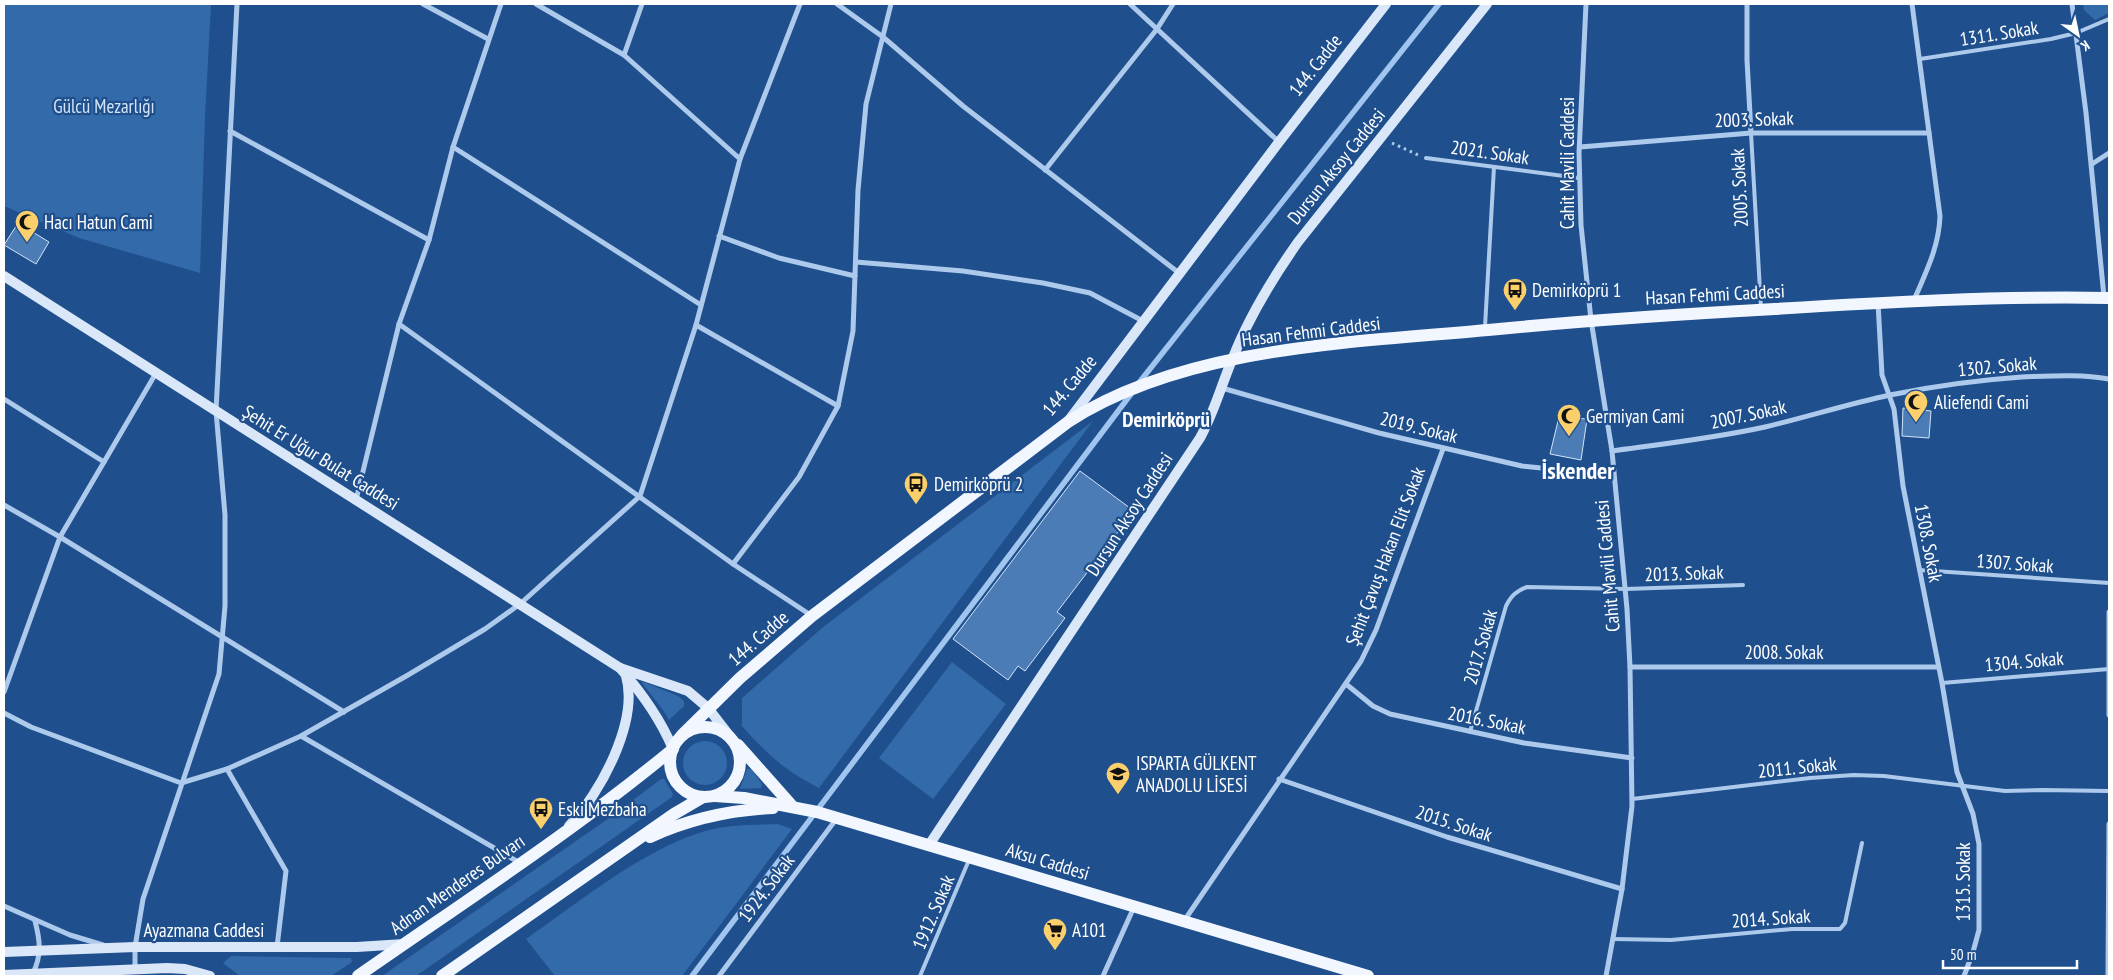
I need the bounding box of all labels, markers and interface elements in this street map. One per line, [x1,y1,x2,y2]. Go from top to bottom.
north arrow [2053,10,2103,60]
street label: 1311. Sokak [1958,15,2041,51]
street label: 144. Cadde [1283,29,1347,101]
text: K [2077,36,2093,56]
park label: Gülcü Mezarlığı [53,94,155,118]
street label: Cahit Mavili Caddesi [1555,97,1579,229]
street label: Dursun Aksoy Caddesi [1282,103,1390,229]
street label: 2003. Sokak [1714,106,1795,132]
street label: 2021. Sokak [1449,135,1531,169]
street label: 2005. Sokak [1725,147,1753,228]
mosque icon: Hacı Hatun Cami [14,209,40,243]
place label: Hacı Hatun Cami [44,210,153,234]
bus stop icon: Demirköprü 1 [1502,277,1528,311]
place label: Demirköprü 1 [1532,278,1621,302]
street label: Hasan Fehmi Caddesi [1645,278,1785,310]
street label: Hasan Fehmi Caddesi [1240,311,1382,351]
street label: 144. Cadde [1037,350,1101,420]
street label: 1302. Sokak [1957,351,2038,381]
mosque icon: Aliefendi Cami [1903,389,1929,423]
place label: Aliefendi Cami [1934,390,2029,414]
street label: 2007. Sokak [1708,394,1789,434]
street label: Şehit Er Uğur Bulat Caddesi [238,399,404,515]
mosque icon: Germiyan Cami [1556,403,1582,437]
place label: Germiyan Cami [1586,404,1685,428]
district label: Demirköprü [1122,406,1210,433]
street label: 2019. Sokak [1378,406,1461,448]
street label: Dursun Aksoy Caddesi [1080,448,1178,580]
district label: İskender [1542,455,1615,486]
street label: Şehit Çavuş Hakan Elit Sokak [1340,463,1430,649]
bus stop icon: Demirköprü 2 [903,471,929,505]
place label: Demirköprü 2 [934,472,1023,496]
street label: Cahit Mavili Caddesi [1589,499,1625,633]
street label: 1308. Sokak [1910,502,1948,585]
street label: 1307. Sokak [1976,548,2055,578]
street label: 2013. Sokak [1644,560,1725,586]
street label: 144. Cadde [723,605,793,671]
street label: 2017. Sokak [1458,606,1502,687]
street label: 2008. Sokak [1744,640,1824,664]
street label: 1304. Sokak [1984,646,2065,676]
street label: 2016. Sokak [1446,701,1529,739]
place label: ISPARTA GÜLKENT ANADOLU LİSESİ [1136,751,1257,797]
street label: 2011. Sokak [1756,751,1838,783]
school or university icon: ISPARTA GÜLKENT ANADOLU LİSESİ [1105,761,1131,795]
bus stop icon: Eski Mezbaha [528,796,554,830]
place label: Eski Mezbaha [558,797,647,821]
street label: 2015. Sokak [1413,799,1496,847]
street label: Adnan Menderes Bulvarı [385,828,529,940]
street label: Aksu Caddesi [1003,837,1093,885]
street label: 1315. Sokak [1951,842,1975,922]
street label: 1924. Sokak [733,849,800,927]
street label: 1912. Sokak [907,870,960,953]
street label: 2014. Sokak [1731,903,1812,933]
supermarket icon: A101 [1042,917,1068,951]
street label: Ayazmana Caddesi [144,918,264,942]
place label: A101 [1072,918,1107,942]
scale bar [1943,938,2077,970]
text: 50 m [1950,945,1976,964]

